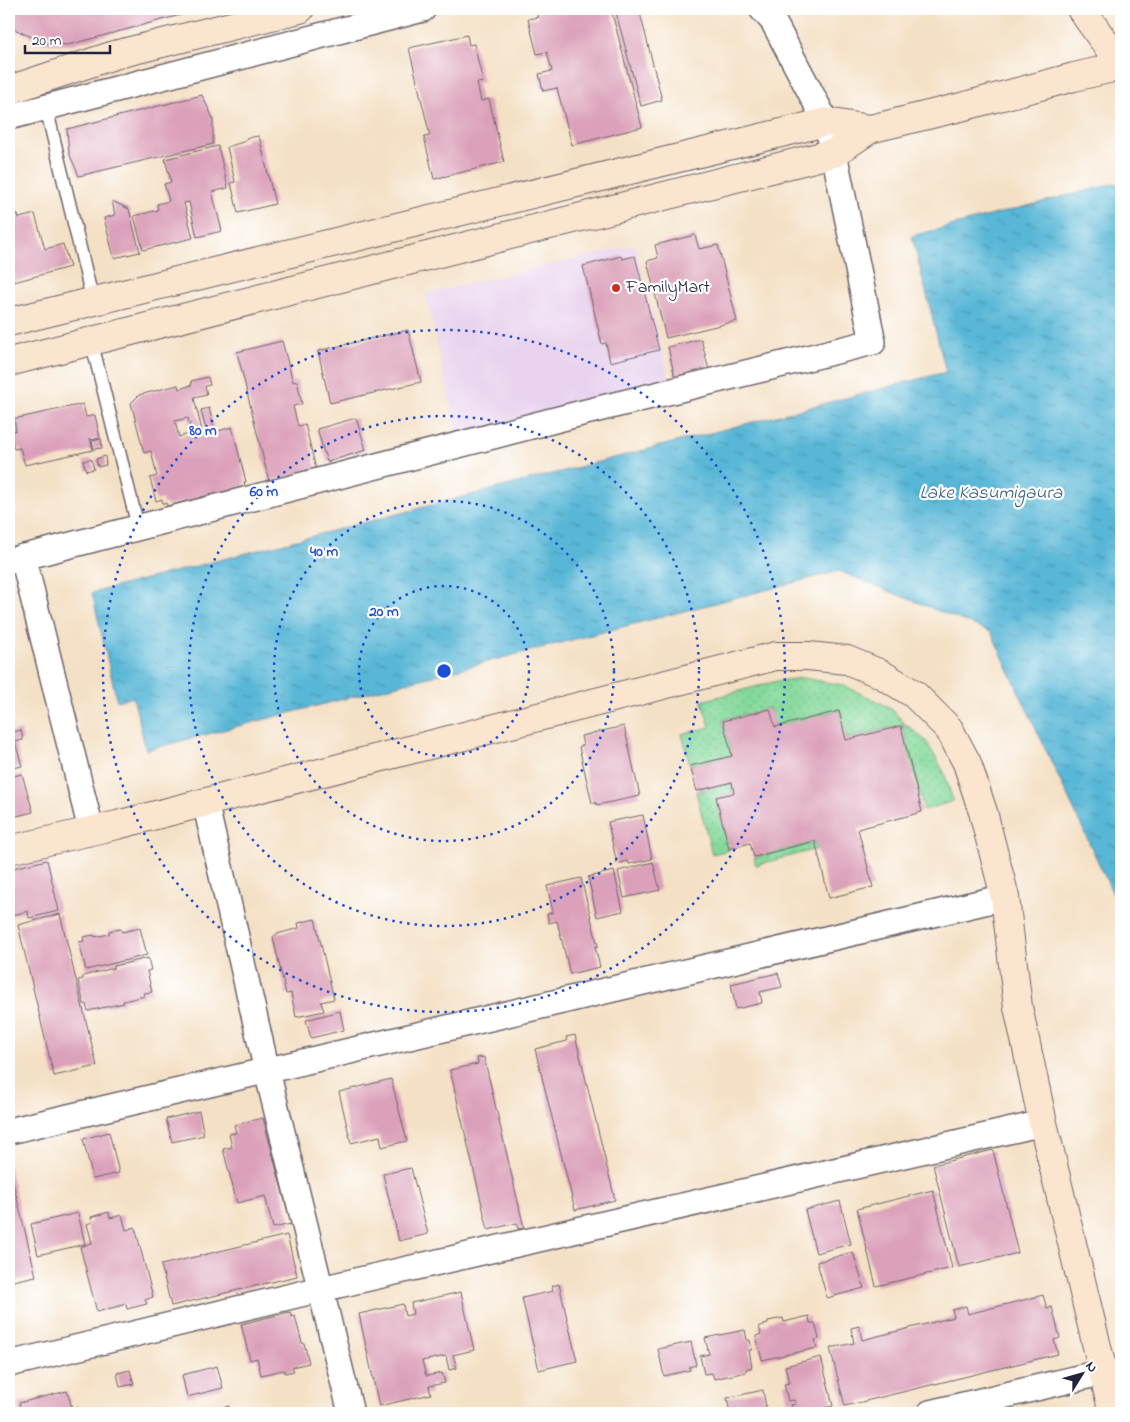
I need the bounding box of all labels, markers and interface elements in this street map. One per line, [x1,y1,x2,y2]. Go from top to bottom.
scale bar [25,22,110,54]
text: 20 m [32,30,62,52]
place label: FamilyMart [625,275,710,301]
marker: FamilyMart [610,282,622,294]
text: 80 m [188,420,217,442]
water label: Lake Kasumigaura [920,480,1063,508]
text: 60 m [249,481,279,503]
text: 40 m [309,541,338,563]
text: 20 m [368,601,399,623]
centre of rings [435,662,453,680]
north arrow [1058,1350,1108,1400]
text: N [1080,1357,1102,1377]

